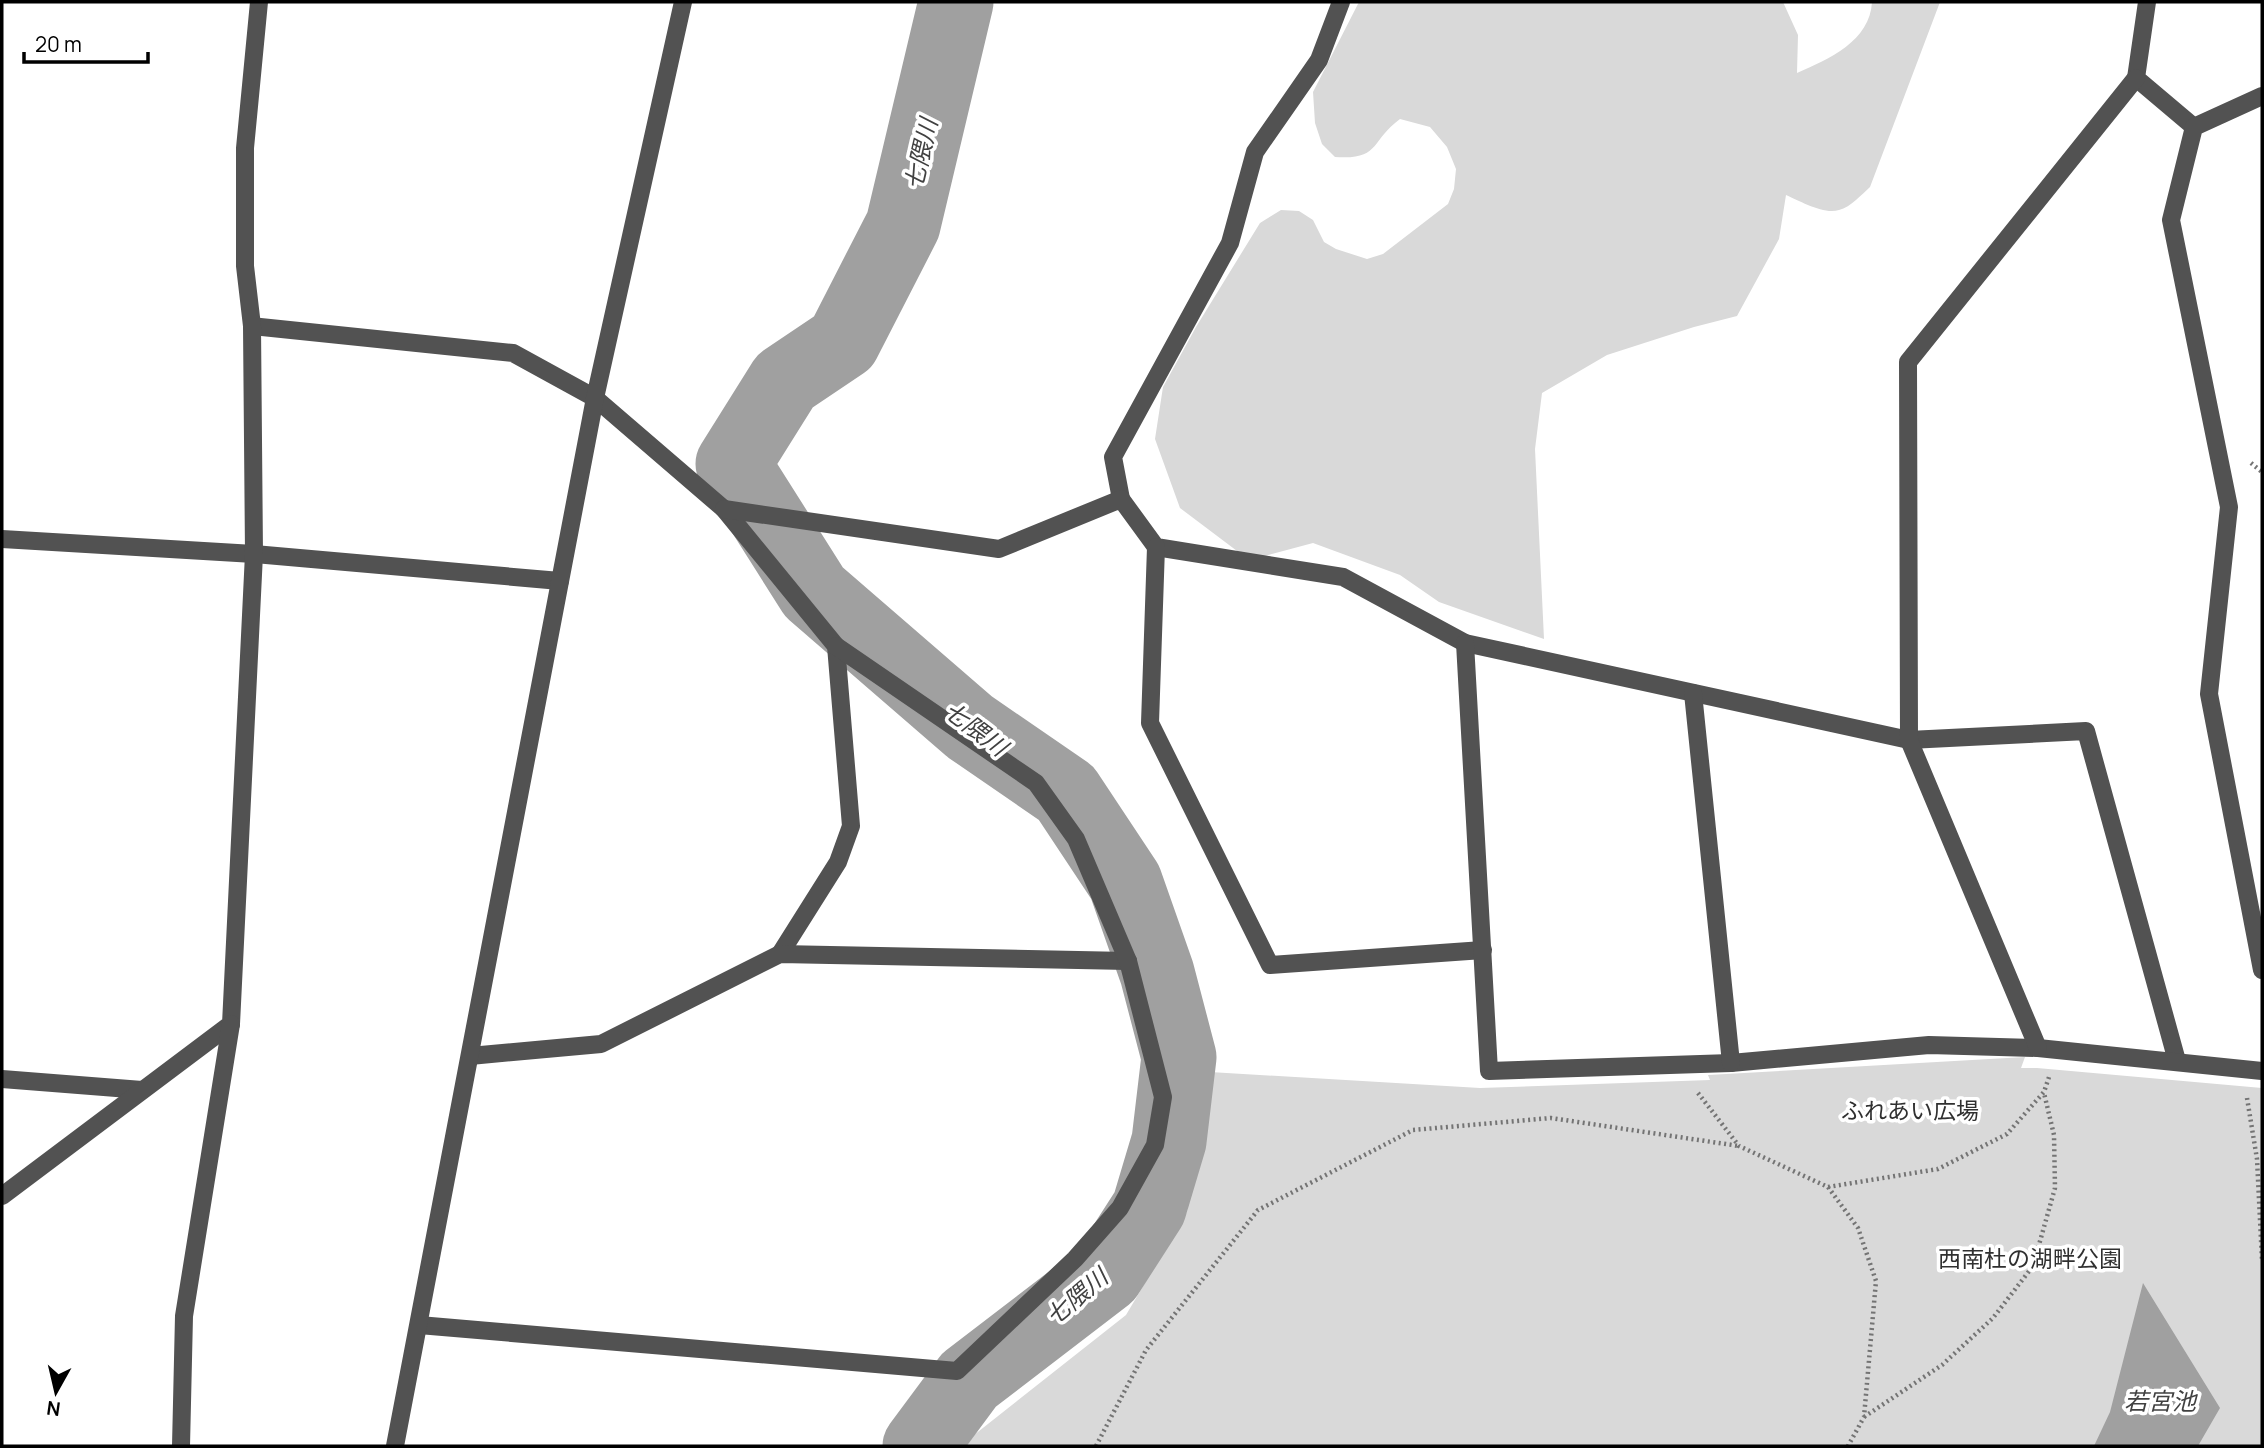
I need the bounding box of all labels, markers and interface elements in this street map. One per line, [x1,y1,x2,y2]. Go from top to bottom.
scale bar [24,21,149,65]
text: 20 m [35,30,82,58]
water label: 七隈川 [896,112,945,193]
water label: 七隈川 [937,693,1017,765]
park label: ふれあい広場 [1841,1094,1979,1126]
park label: 西南杜の湖畔公園 [1938,1242,2122,1274]
water label: 七隈川 [1038,1258,1116,1332]
north arrow [21,1357,91,1427]
water label: 若宮池 [2124,1384,2198,1417]
text: N [45,1395,62,1423]

